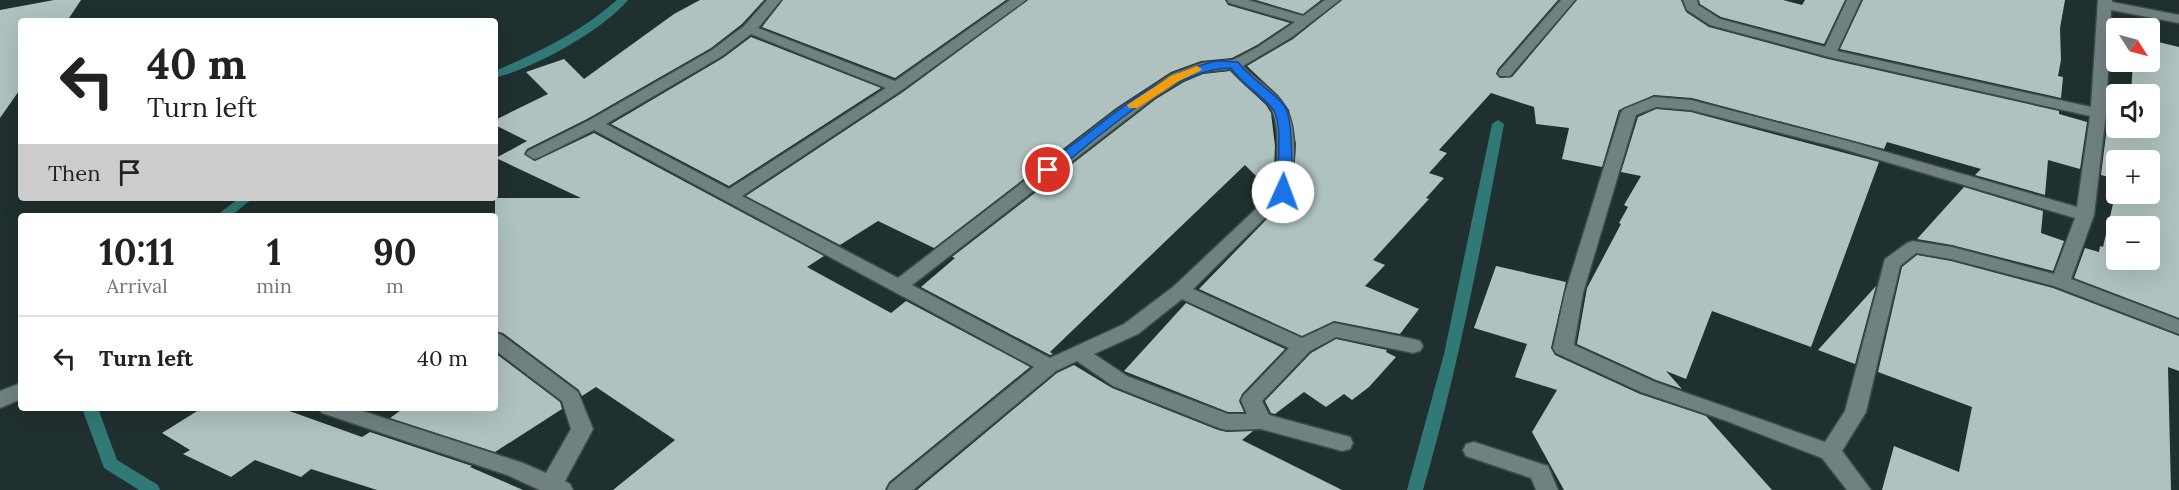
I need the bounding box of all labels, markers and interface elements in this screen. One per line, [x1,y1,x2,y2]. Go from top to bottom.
north arrow [2106,18,2160,72]
map controls [2106,18,2160,270]
text: 40 m [147,37,246,91]
icon: left [48,42,126,120]
button: sound [2106,84,2160,138]
text: Turn left [147,90,257,124]
pin [1022,144,1073,195]
button: + [2106,150,2160,204]
icon: arrive [1031,153,1064,186]
icon: arrive [113,156,146,189]
text: Then [48,159,101,187]
position arrow [1251,160,1315,224]
button: − [2106,216,2160,270]
text: 10:11 [99,229,175,275]
text: 1 [267,229,281,275]
text: 90 [373,229,417,275]
text: Arrival [107,273,168,298]
text: min [256,273,292,298]
text: m [386,273,404,298]
icon: left [48,342,81,375]
text: Turn left [99,344,193,372]
text: 40 m [417,344,468,372]

